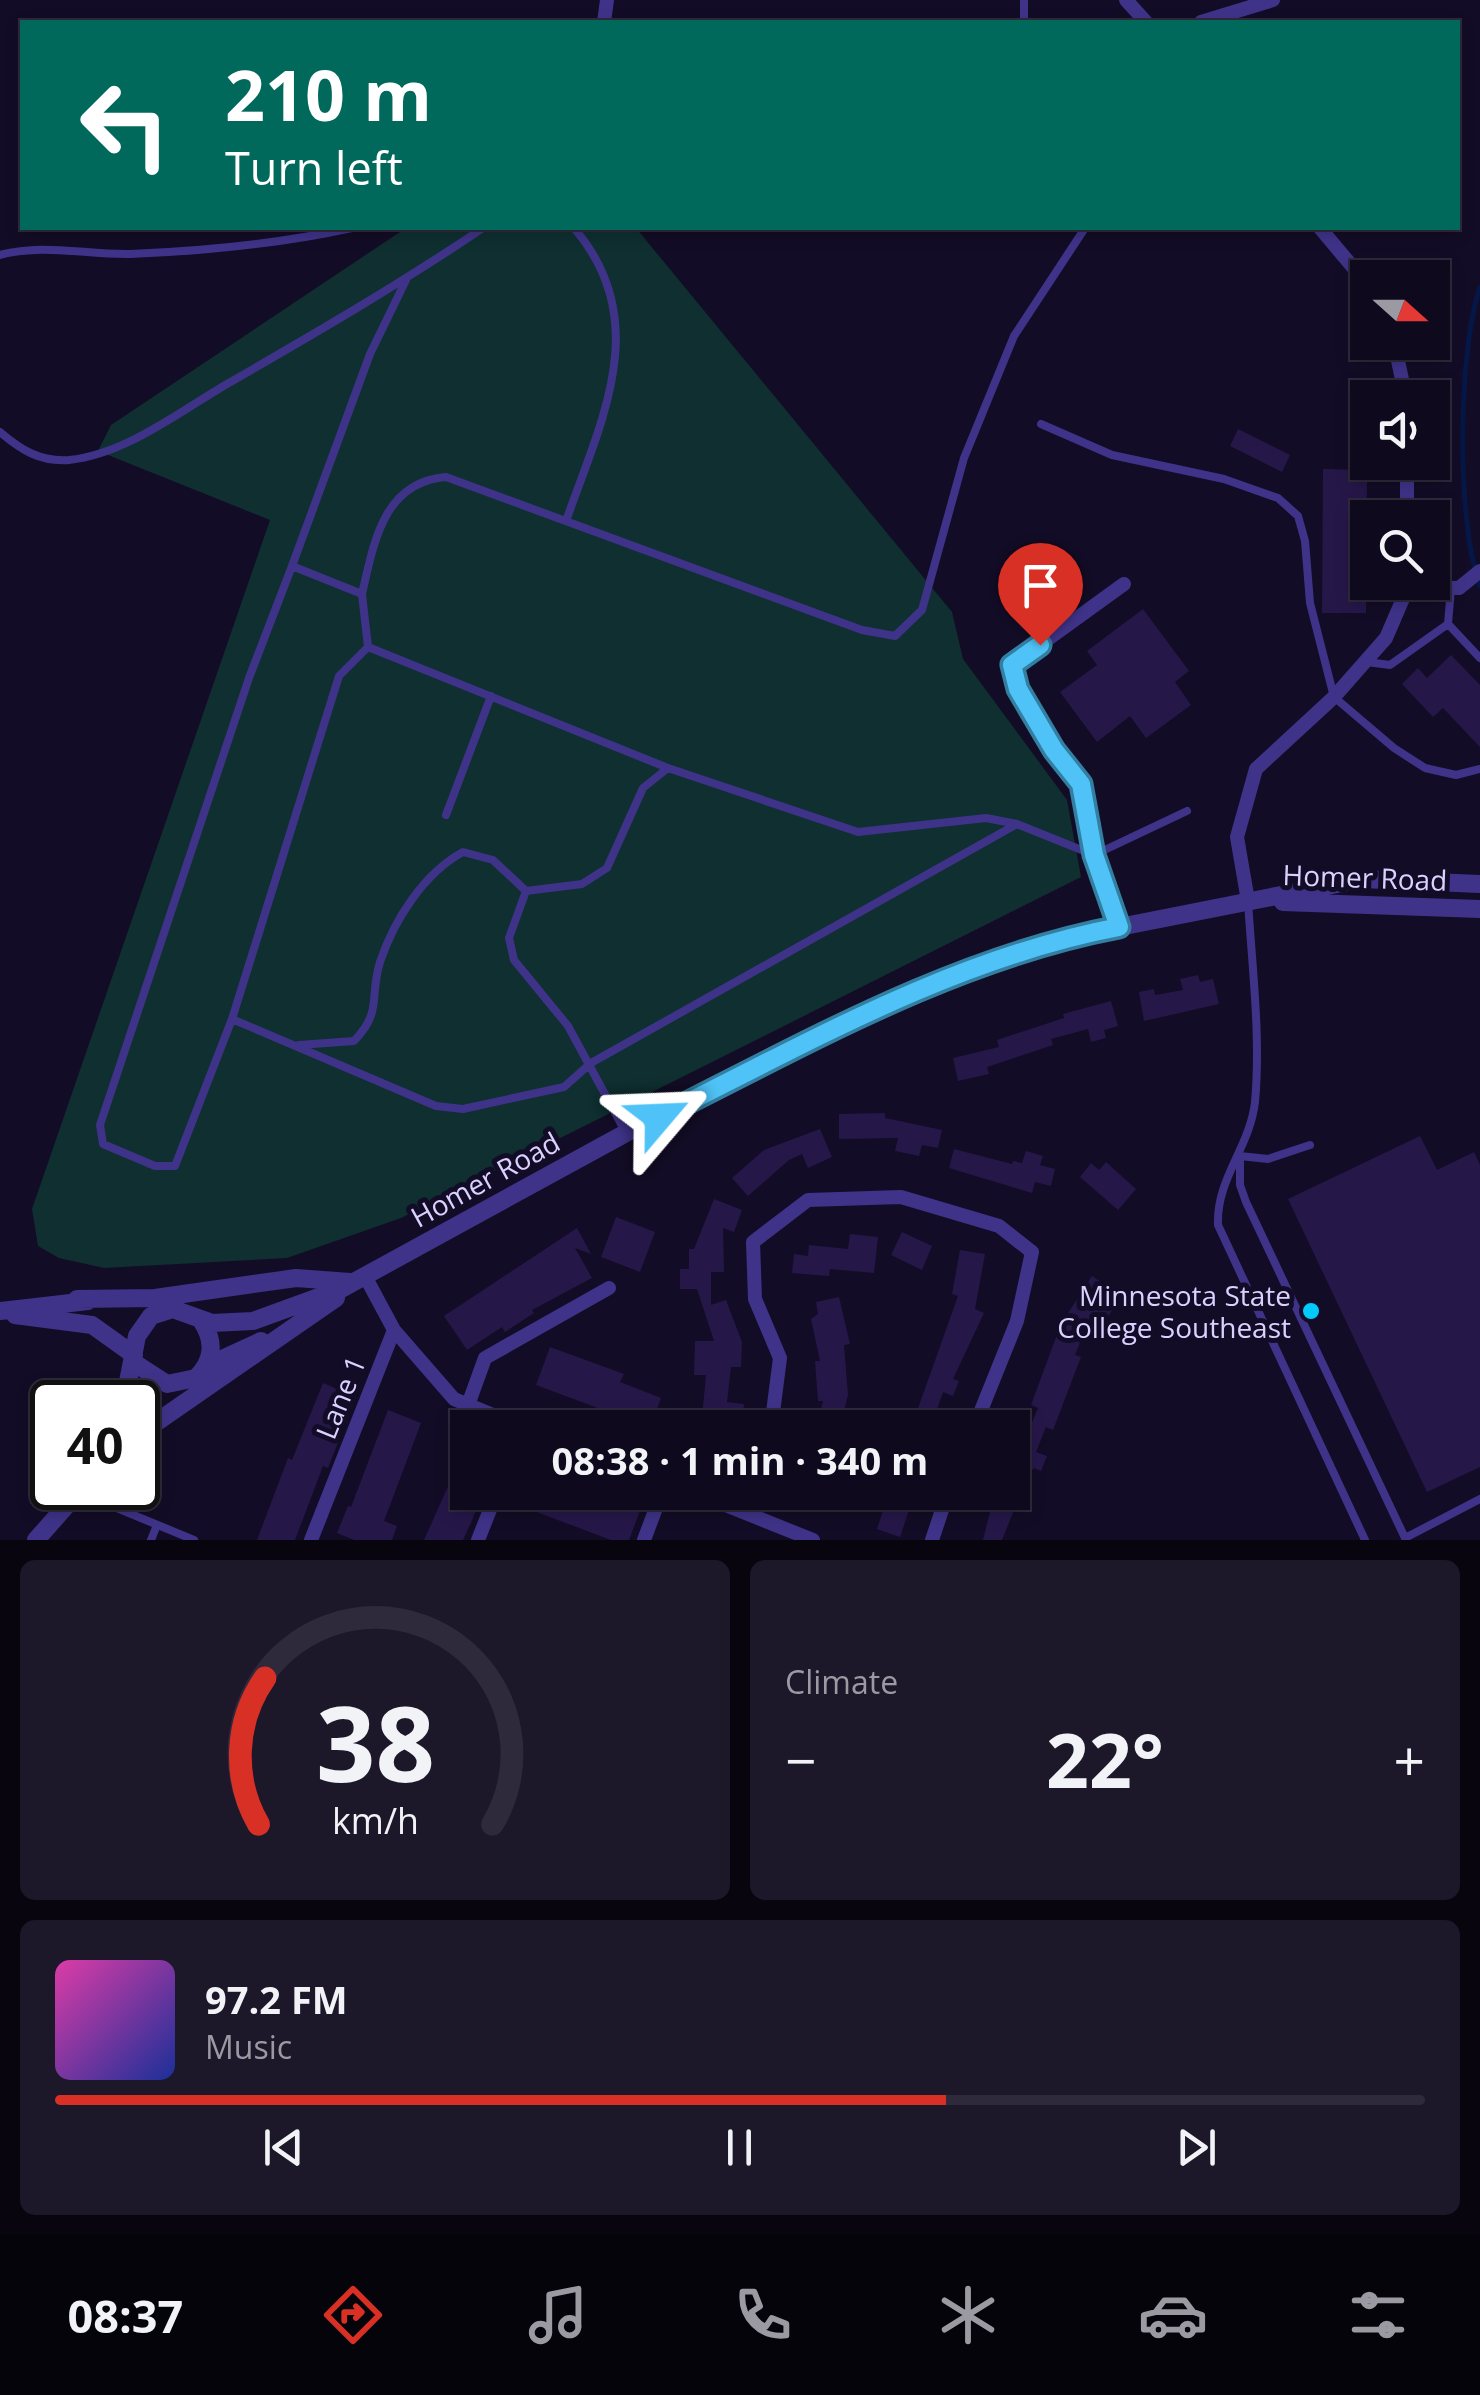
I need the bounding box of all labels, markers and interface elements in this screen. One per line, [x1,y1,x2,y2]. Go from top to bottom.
text: 210 m [225,46,432,142]
icon: left [60,60,190,190]
text: Turn left [225,137,403,198]
north arrow [1350,260,1450,360]
map controls [1350,260,1450,600]
button: sound [1350,380,1450,480]
button: search [1350,500,1450,600]
pin [998,543,1083,646]
icon: arrive [1013,558,1068,613]
street label: Homer Road [1282,855,1448,899]
position arrow [607,1065,711,1169]
street label: Homer Road [404,1122,566,1236]
place label: Minnesota State College Southeast [1057,1276,1291,1346]
marker: Minnesota State College Southeast [1300,1300,1322,1322]
street label: Lane 1 [306,1350,374,1444]
speed limit sign: 40 [30,1380,160,1510]
text: 08:38 · 1 min · 340 m [552,1434,928,1486]
text: Climate [785,1660,898,1703]
text: 38 [316,1671,434,1812]
text: 22° [1046,1708,1164,1810]
text: − [785,1722,816,1797]
text: + [1394,1722,1425,1797]
text: km/h [332,1796,418,1844]
text: 97.2 FM [205,1973,348,2025]
text: Music [205,2025,292,2068]
icon: previous [256,2120,311,2175]
icon: pause [712,2120,767,2175]
icon: next [1169,2120,1224,2175]
icon: directions [318,2280,388,2350]
icon: music [523,2280,593,2350]
icon: phone [728,2280,798,2350]
icon: climate [933,2280,1003,2350]
icon: car [1138,2280,1208,2350]
icon: filters [1343,2280,1413,2350]
text: 08:37 [67,2285,183,2346]

